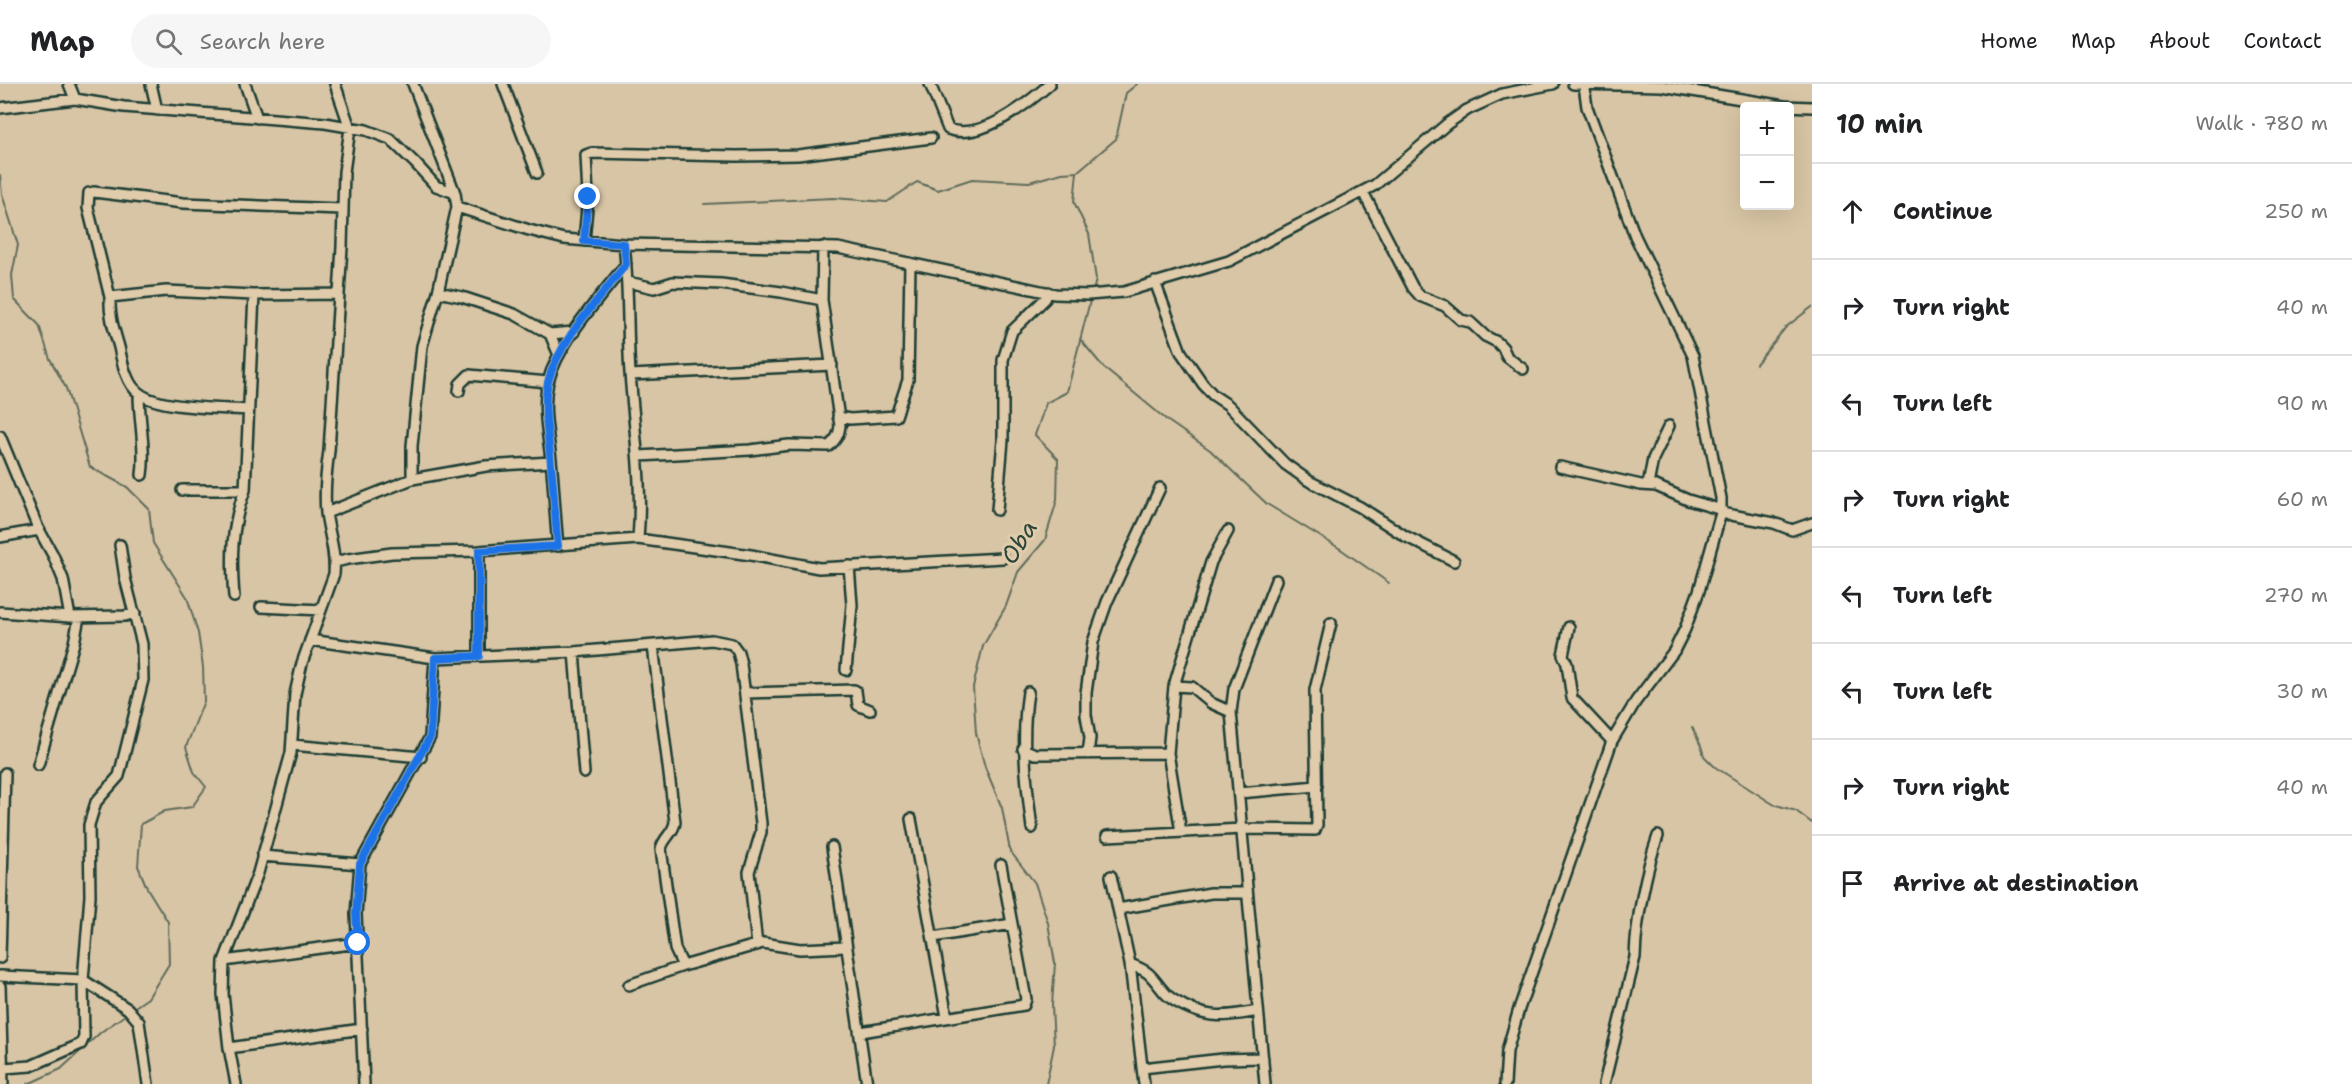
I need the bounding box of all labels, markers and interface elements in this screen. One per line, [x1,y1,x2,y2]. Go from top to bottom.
search box [131,14,551,68]
text: Map [30,22,95,60]
icon: search [152,25,185,58]
text: Search here [200,27,325,56]
text: Home [1980,27,2038,55]
text: Map [2071,27,2116,55]
text: About [2149,27,2210,55]
text: Contact [2243,27,2322,55]
map controls [1740,102,1794,210]
button: + [1740,102,1794,156]
text: 10 min [1836,106,1923,141]
text: Walk · 780 m [2196,110,2328,136]
button: − [1740,156,1794,210]
route end [574,183,600,209]
icon: ahead [1836,195,1869,228]
text: Continue [1893,197,1993,226]
text: 250 m [2264,198,2328,224]
icon: right [1836,291,1869,324]
text: Turn right [1893,293,2010,322]
text: 40 m [2276,294,2328,320]
icon: left [1836,387,1869,420]
text: Turn left [1893,389,1992,418]
text: 90 m [2276,390,2328,416]
icon: right [1836,483,1869,516]
text: Turn right [1893,485,2010,514]
text: 60 m [2276,486,2328,512]
water label: Oba [993,514,1045,570]
icon: left [1836,579,1869,612]
text: Turn left [1893,581,1992,610]
text: 270 m [2264,582,2328,608]
icon: left [1836,675,1869,708]
text: Turn left [1893,677,1992,706]
text: 30 m [2276,678,2328,704]
icon: right [1836,771,1869,804]
text: Turn right [1893,773,2010,802]
text: 40 m [2276,774,2328,800]
icon: arrive [1836,867,1869,900]
text: Arrive at destination [1893,869,2139,898]
route start [344,929,370,955]

